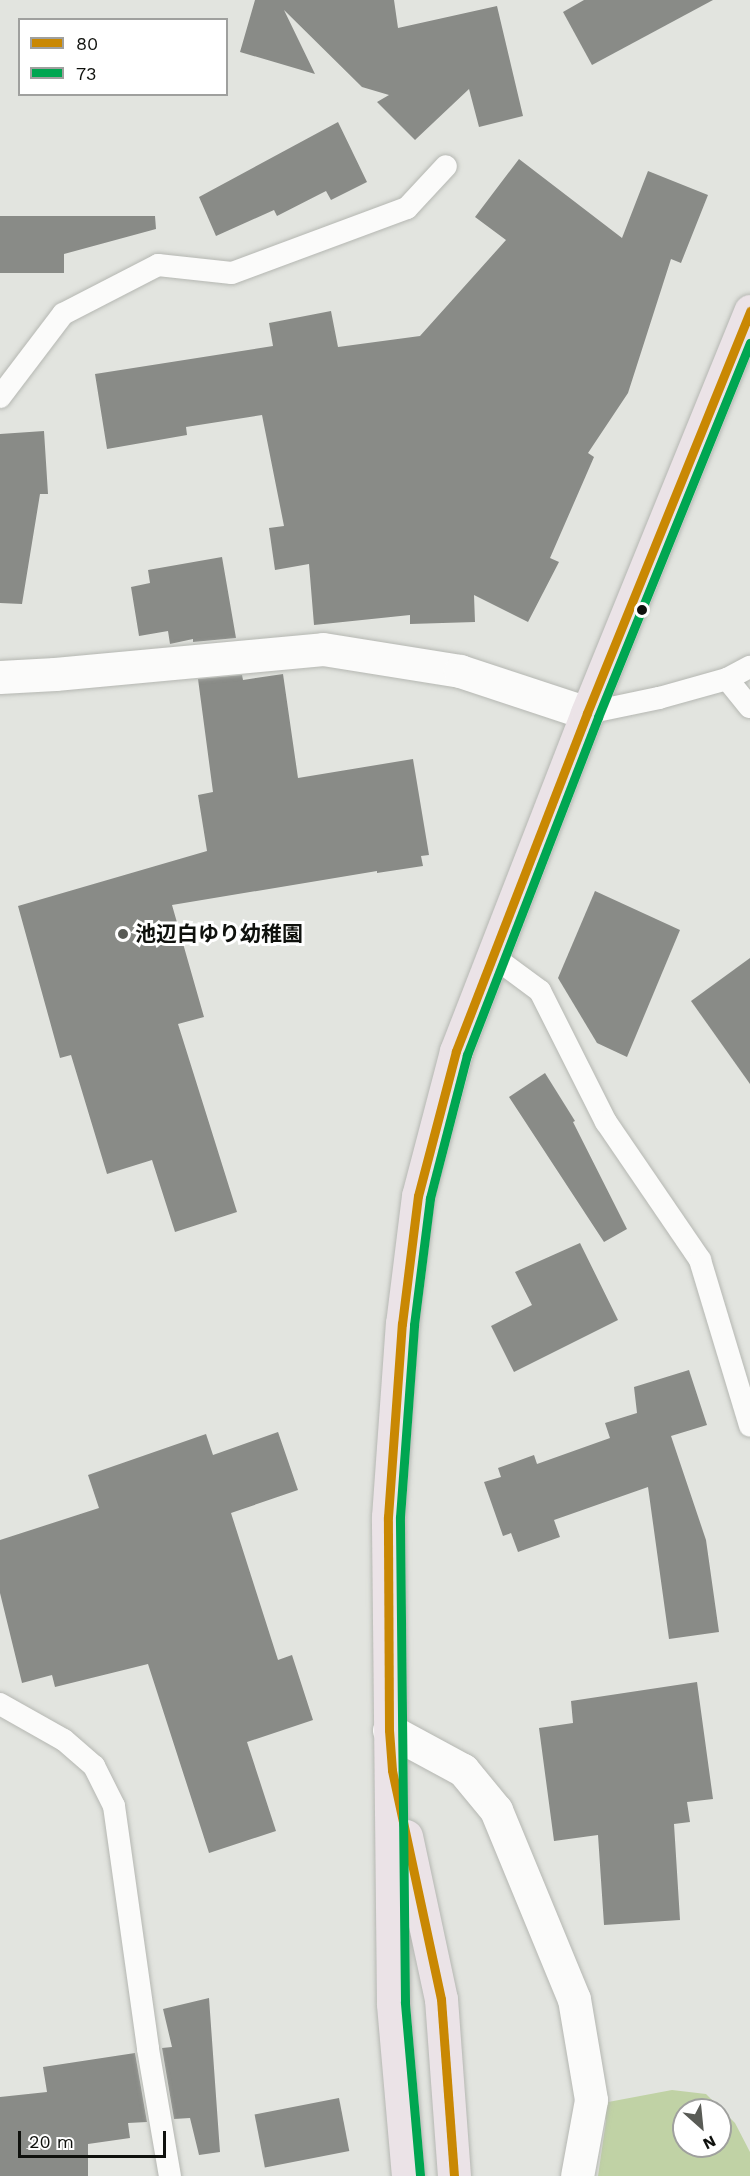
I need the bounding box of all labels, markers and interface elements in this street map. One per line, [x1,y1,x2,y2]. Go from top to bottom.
legend [18,18,228,96]
text: 80 [76,33,98,54]
text: 73 [76,63,97,84]
unlabelled marker [636,604,648,616]
place label: 池辺白ゆり幼稚園 [135,921,303,947]
marker: 池辺白ゆり幼稚園 [116,927,130,941]
north arrow [672,2098,732,2158]
scale bar [21,2119,170,2157]
text: 20 m [29,2131,74,2152]
text: N [700,2132,719,2154]

